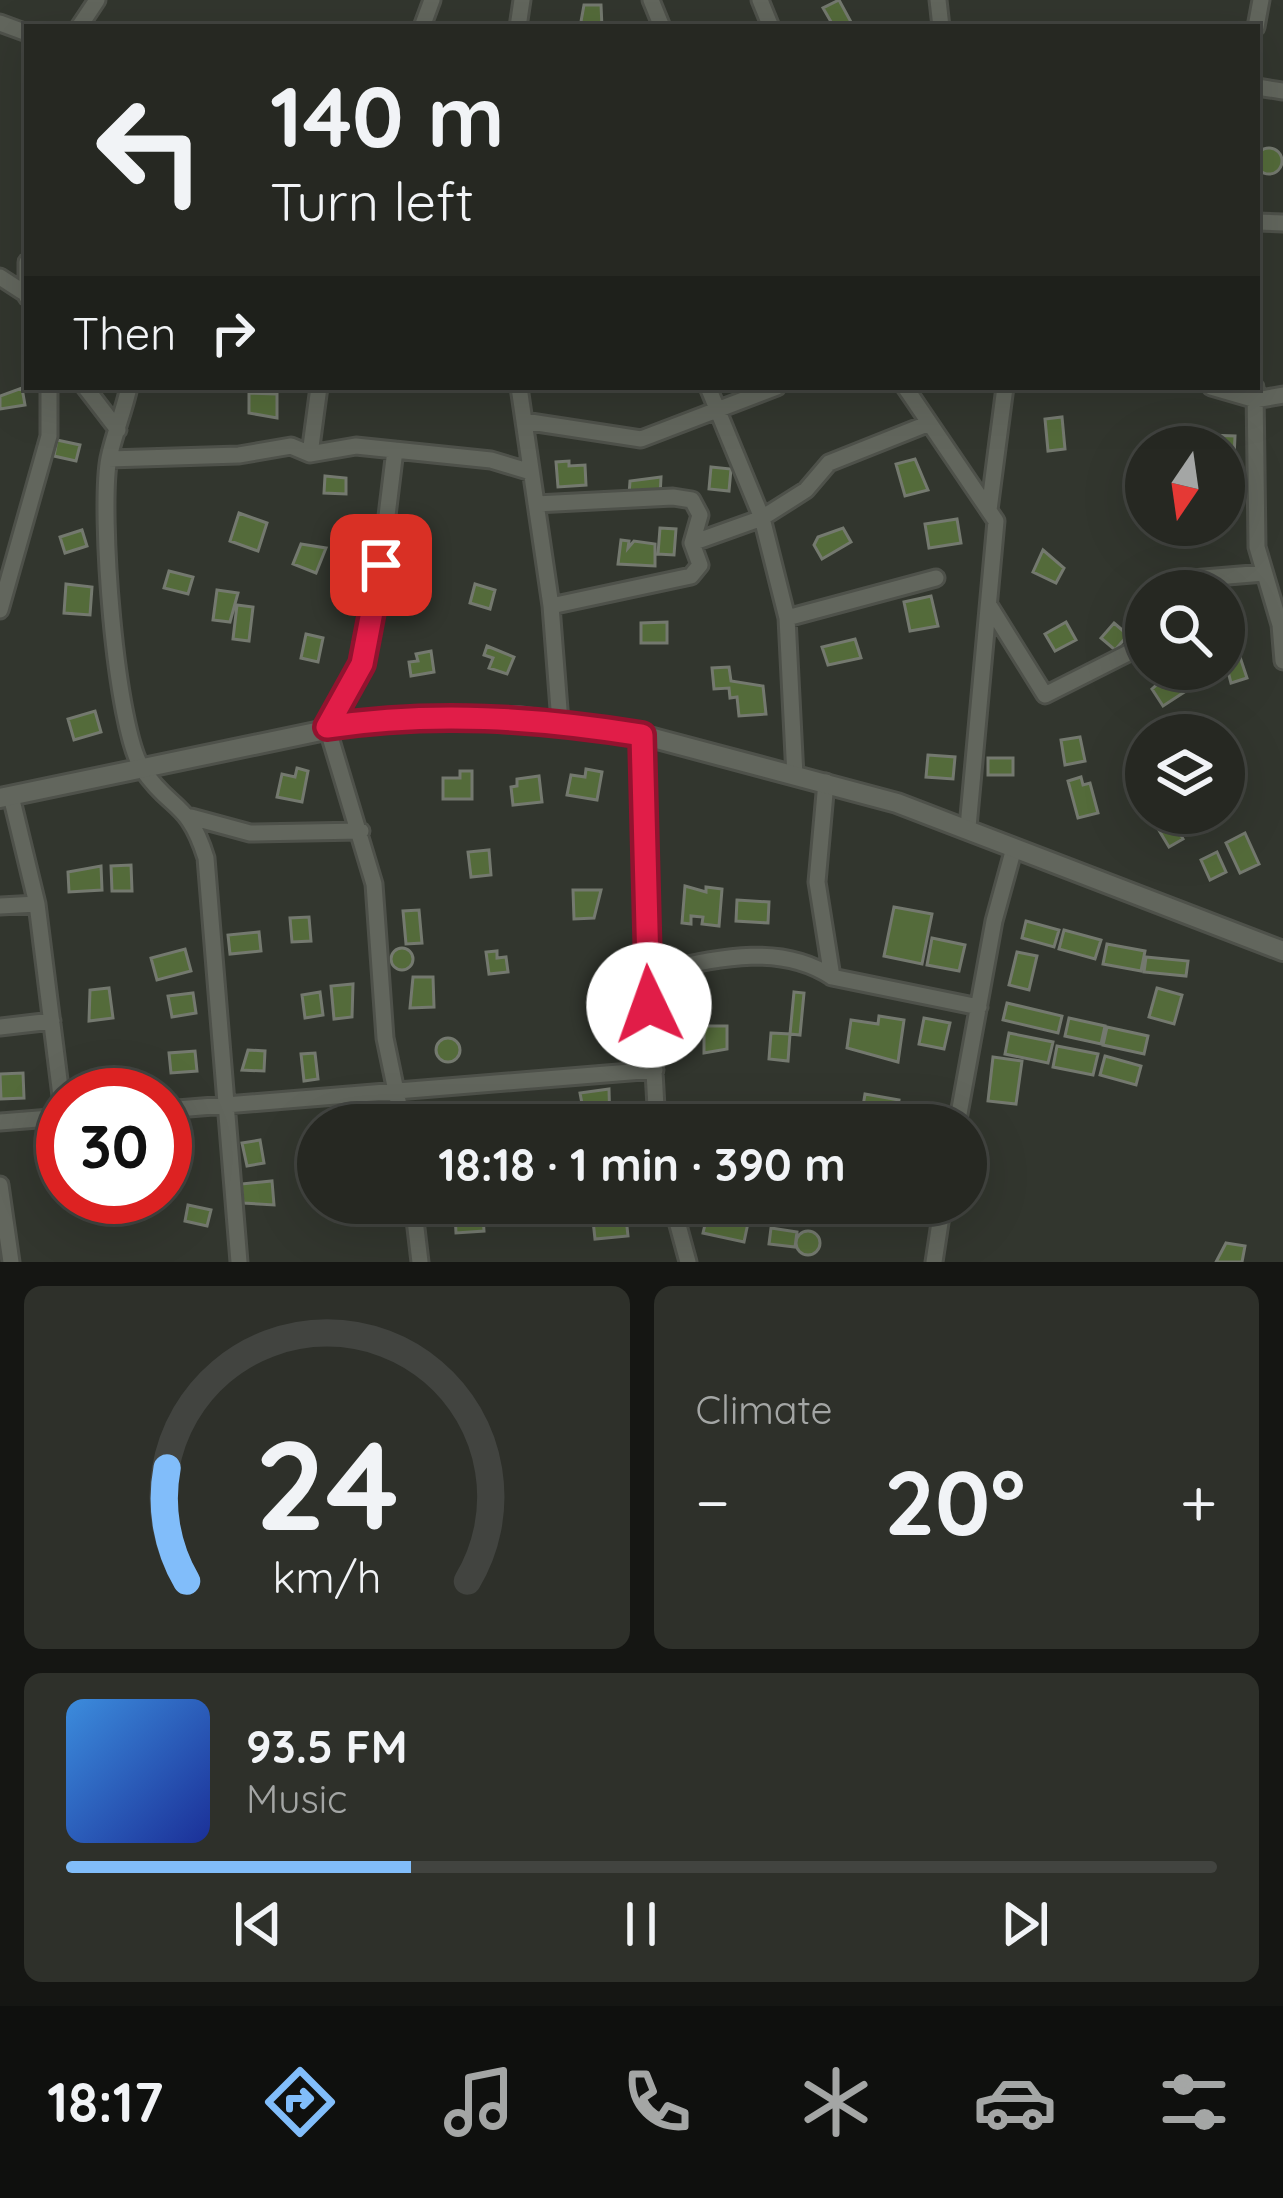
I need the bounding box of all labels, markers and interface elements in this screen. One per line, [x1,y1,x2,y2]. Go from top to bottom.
text: 140 m [270,63,505,168]
icon: left [72,72,228,228]
text: Turn left [270,167,474,235]
icon: right [200,300,266,366]
text: Then [72,305,176,361]
north arrow [1125,426,1245,546]
map controls [1125,426,1245,834]
pin [330,514,432,616]
icon: arrive [348,532,414,598]
button: search [1125,570,1245,690]
button: layers [1125,714,1245,834]
position arrow [586,942,712,1068]
speed limit sign: 30 [36,1068,192,1224]
text: 18:18 · 1 min · 390 m [438,1136,846,1192]
text: Climate [696,1385,833,1434]
text: 24 [255,1405,399,1561]
text: 20° [884,1445,1026,1558]
text: − [696,1460,730,1543]
text: + [1180,1460,1217,1543]
text: km/h [272,1549,381,1603]
text: 93.5 FM [246,1718,408,1774]
text: Music [246,1774,347,1823]
icon: previous [225,1891,291,1957]
icon: pause [608,1891,674,1957]
icon: next [992,1891,1058,1957]
icon: directions [258,2060,342,2144]
icon: music [437,2060,521,2144]
icon: phone [615,2060,699,2144]
icon: climate [794,2060,878,2144]
icon: car [973,2060,1057,2144]
icon: filters [1152,2060,1236,2144]
text: 18:17 [47,2068,163,2136]

